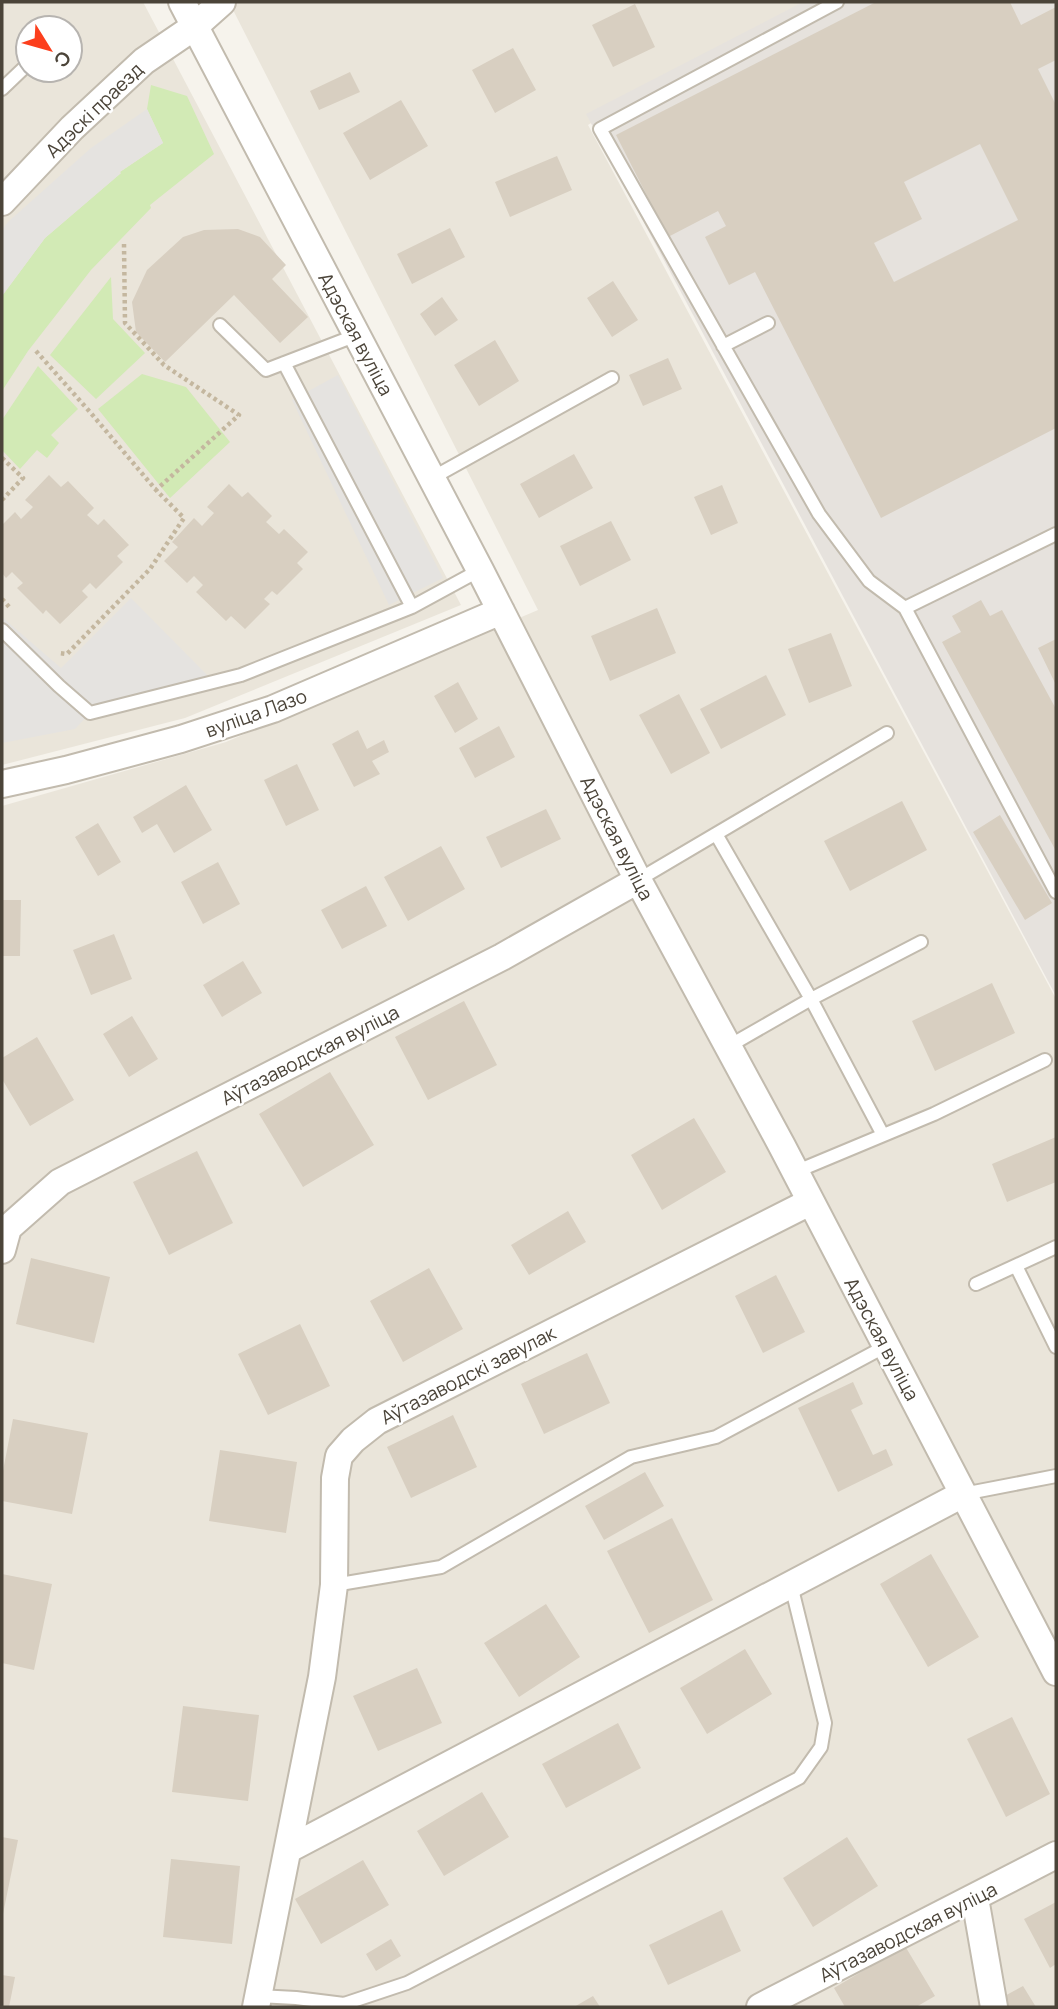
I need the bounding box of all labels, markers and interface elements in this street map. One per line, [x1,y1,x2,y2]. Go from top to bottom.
north arrow [14,14,84,84]
text: С [48,46,77,73]
street label: Адэскі праезд [39,57,149,163]
street label: Адэская вуліца [313,268,399,400]
street label: вуліца Лазо [202,683,310,743]
street label: Адэская вуліца [574,771,660,905]
street label: Аўтазаводская вуліца [217,999,403,1111]
street label: Адэская вуліца [839,1273,925,1405]
street label: Аўтазаводскі завулак [376,1319,560,1430]
street label: Аўтазаводская вуліца [815,1876,1001,1988]

